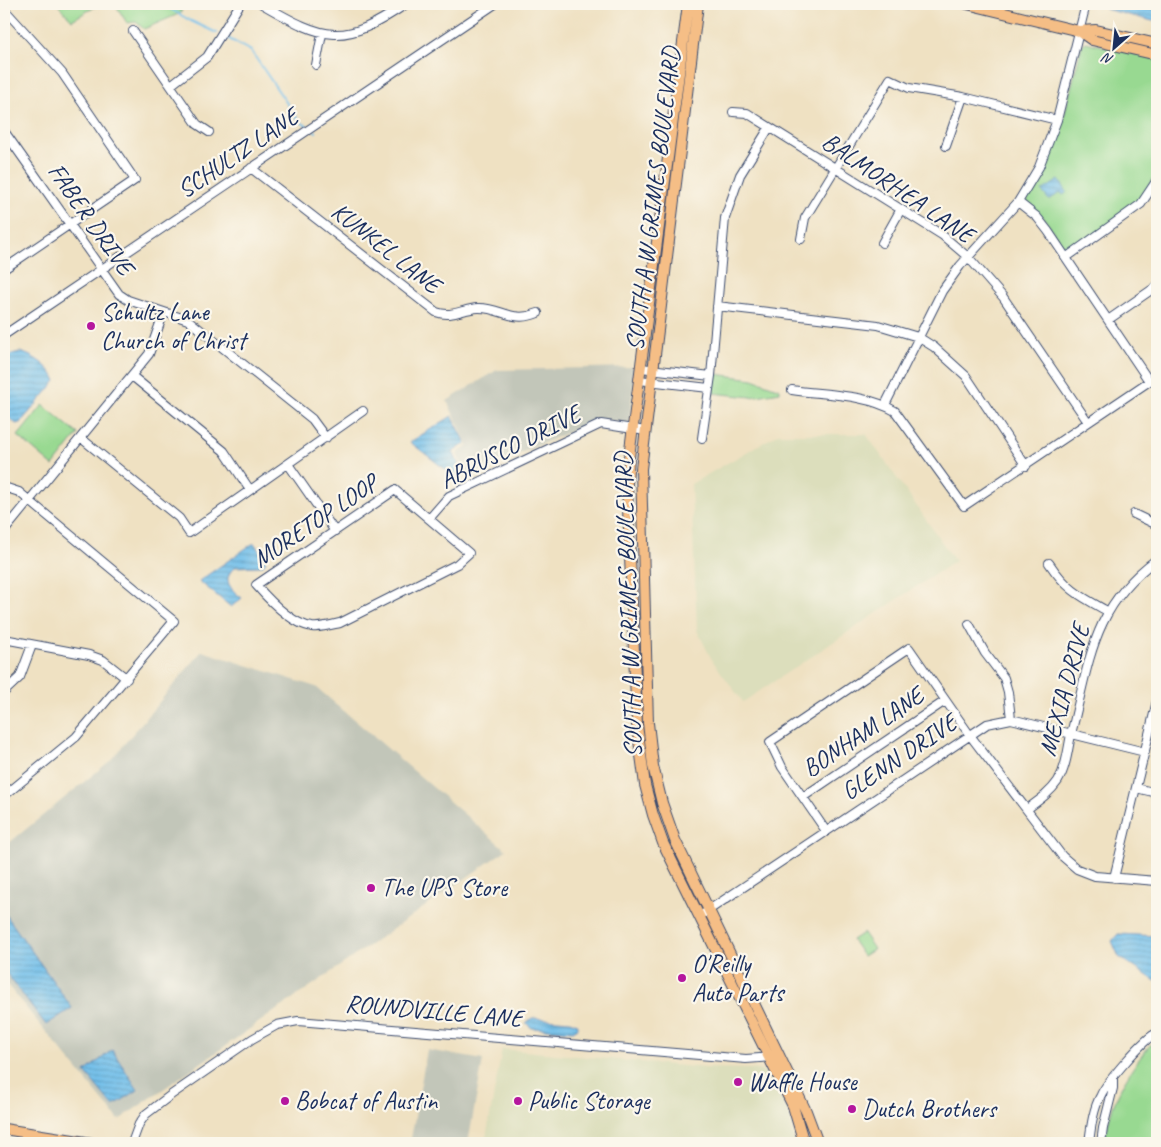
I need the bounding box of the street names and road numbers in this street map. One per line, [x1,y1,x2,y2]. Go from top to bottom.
street label: SOUTH A W GRIMES BOULEVARD [619,43,688,353]
street label: SCHULTZ LANE [171,99,308,205]
street label: BALMORHEA LANE [816,125,983,252]
street label: FABER DRIVE [41,157,143,283]
street label: KUNKEL LANE [325,195,449,302]
street label: ABRUSCO DRIVE [434,396,589,496]
street label: SOUTH A W GRIMES BOULEVARD [607,449,649,758]
street label: MORETOP LOOP [246,466,386,575]
street label: MEXIA DRIVE [1031,617,1098,759]
street label: BONHAM LANE [796,678,932,784]
street label: GLENN DRIVE [835,705,966,807]
street label: ROUNDVILLE LANE [344,987,527,1035]

